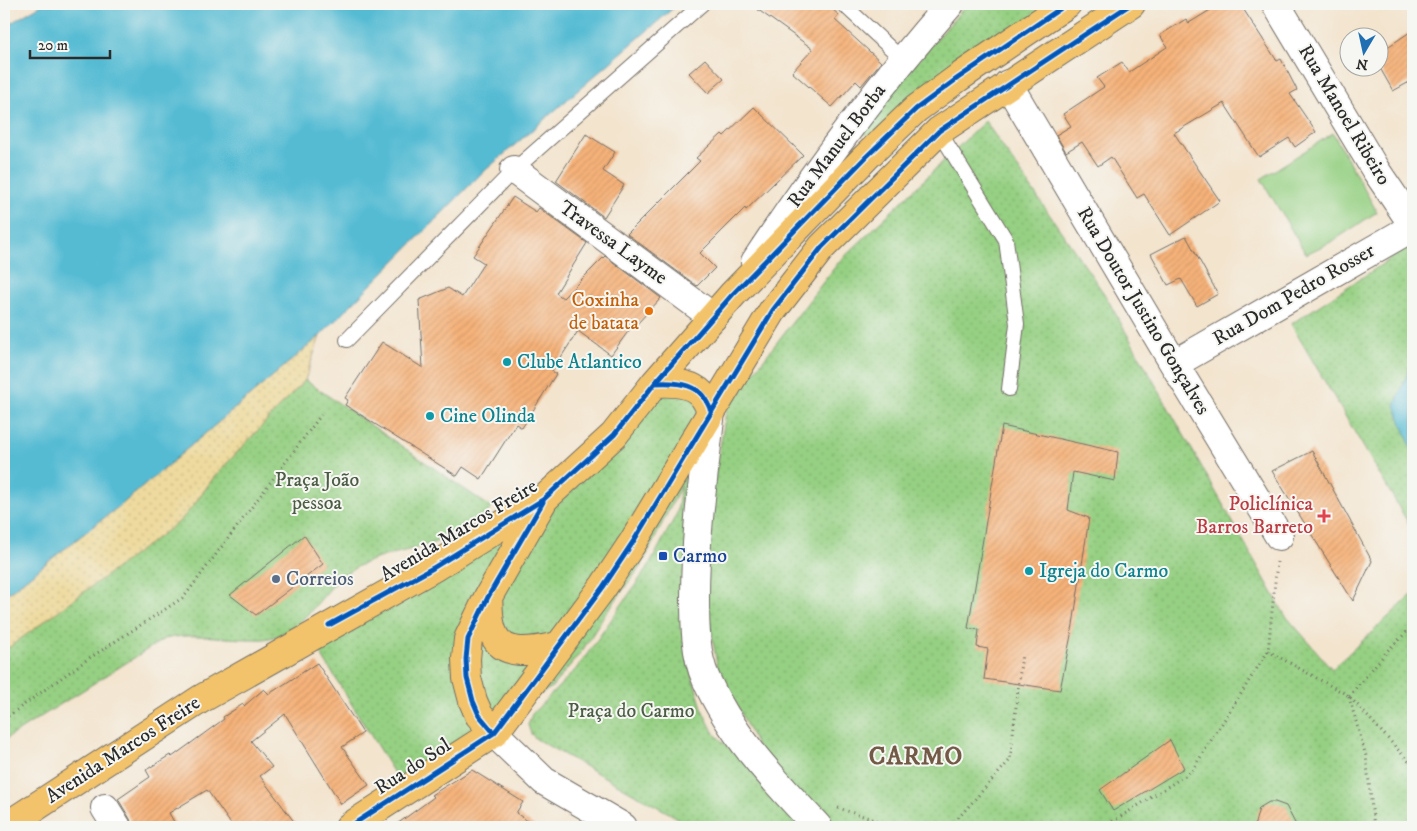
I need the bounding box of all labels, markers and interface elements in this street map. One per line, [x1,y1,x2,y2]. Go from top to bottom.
scale bar [30,28,110,60]
north arrow [1340,28,1390,78]
text: 20 m [38,36,68,55]
street label: Rua Manoel Ribeiro [1292,40,1396,190]
text: N [1355,54,1369,74]
street label: Rua Manuel Borba [782,79,892,213]
street label: Travessa Layme [554,195,672,291]
street label: Rua Doutor Justino Gonçalves [1071,202,1215,420]
street label: Rua Dom Pedro Rosser [1209,238,1380,352]
place label: Coxinha de batata [569,288,640,336]
marker: Coxinha de batata [643,305,655,317]
place label: Clube Atlantico [517,350,642,375]
marker: Clube Atlantico [501,356,513,368]
place label: Cine Olinda [440,404,536,429]
marker: Cine Olinda [424,410,436,422]
park label: Praça João pessoa [275,468,359,516]
street label: Avenida Marcos Freire [376,474,542,588]
place label: Policlínica Barros Barreto [1196,492,1313,540]
marker: Policlínica Barros Barreto [1317,509,1331,523]
place label: Carmo [673,544,727,569]
marker: Carmo [657,550,669,562]
place label: Igreja do Carmo [1039,559,1168,584]
marker: Igreja do Carmo [1023,565,1035,577]
place label: Correios [286,567,354,592]
marker: Correios [270,573,282,585]
street label: Avenida Marcos Freire [41,691,205,809]
park label: Praça do Carmo [568,699,694,724]
street label: Rua do Sol [370,733,456,801]
district label: CARMO [869,741,963,772]

